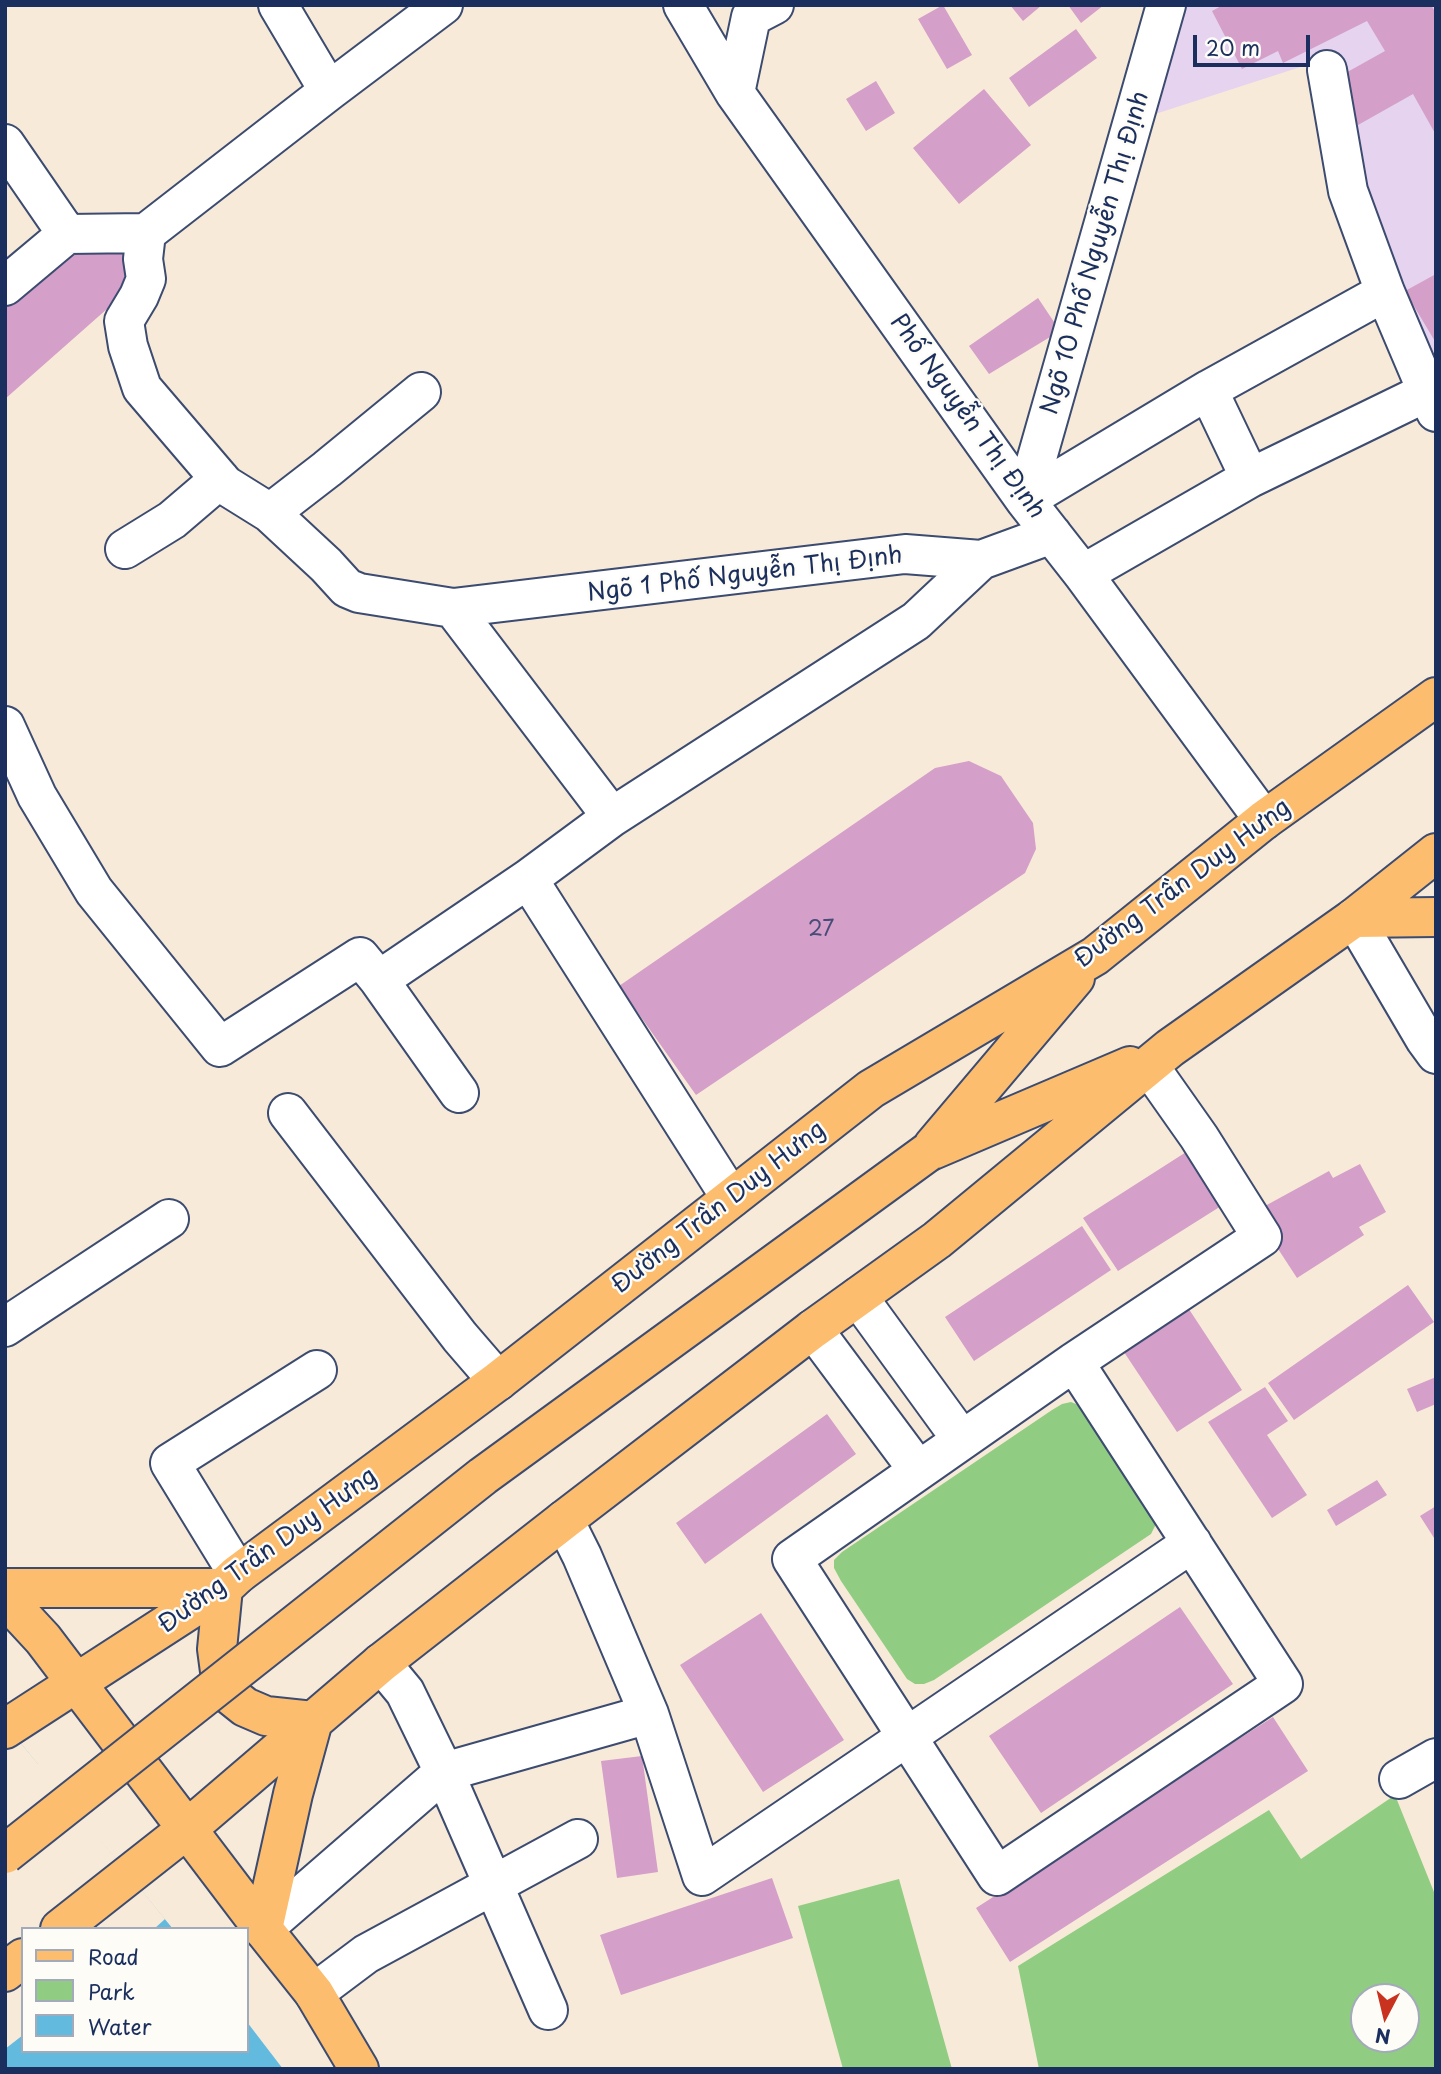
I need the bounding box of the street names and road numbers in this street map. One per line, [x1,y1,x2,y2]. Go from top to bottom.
street label: Ngõ 10 Phố Nguyễn Thị Định [1036,88,1156,418]
street label: Phố Nguyễn Thị Định [883,309,1051,525]
street label: Ngõ 1 Phố Nguyễn Thị Định [586,541,904,609]
street label: Đường Trần Duy Hưng [1069,793,1297,975]
street label: Đường Trần Duy Hưng [607,1116,831,1300]
street label: Đường Trần Duy Hưng [153,1462,383,1640]

